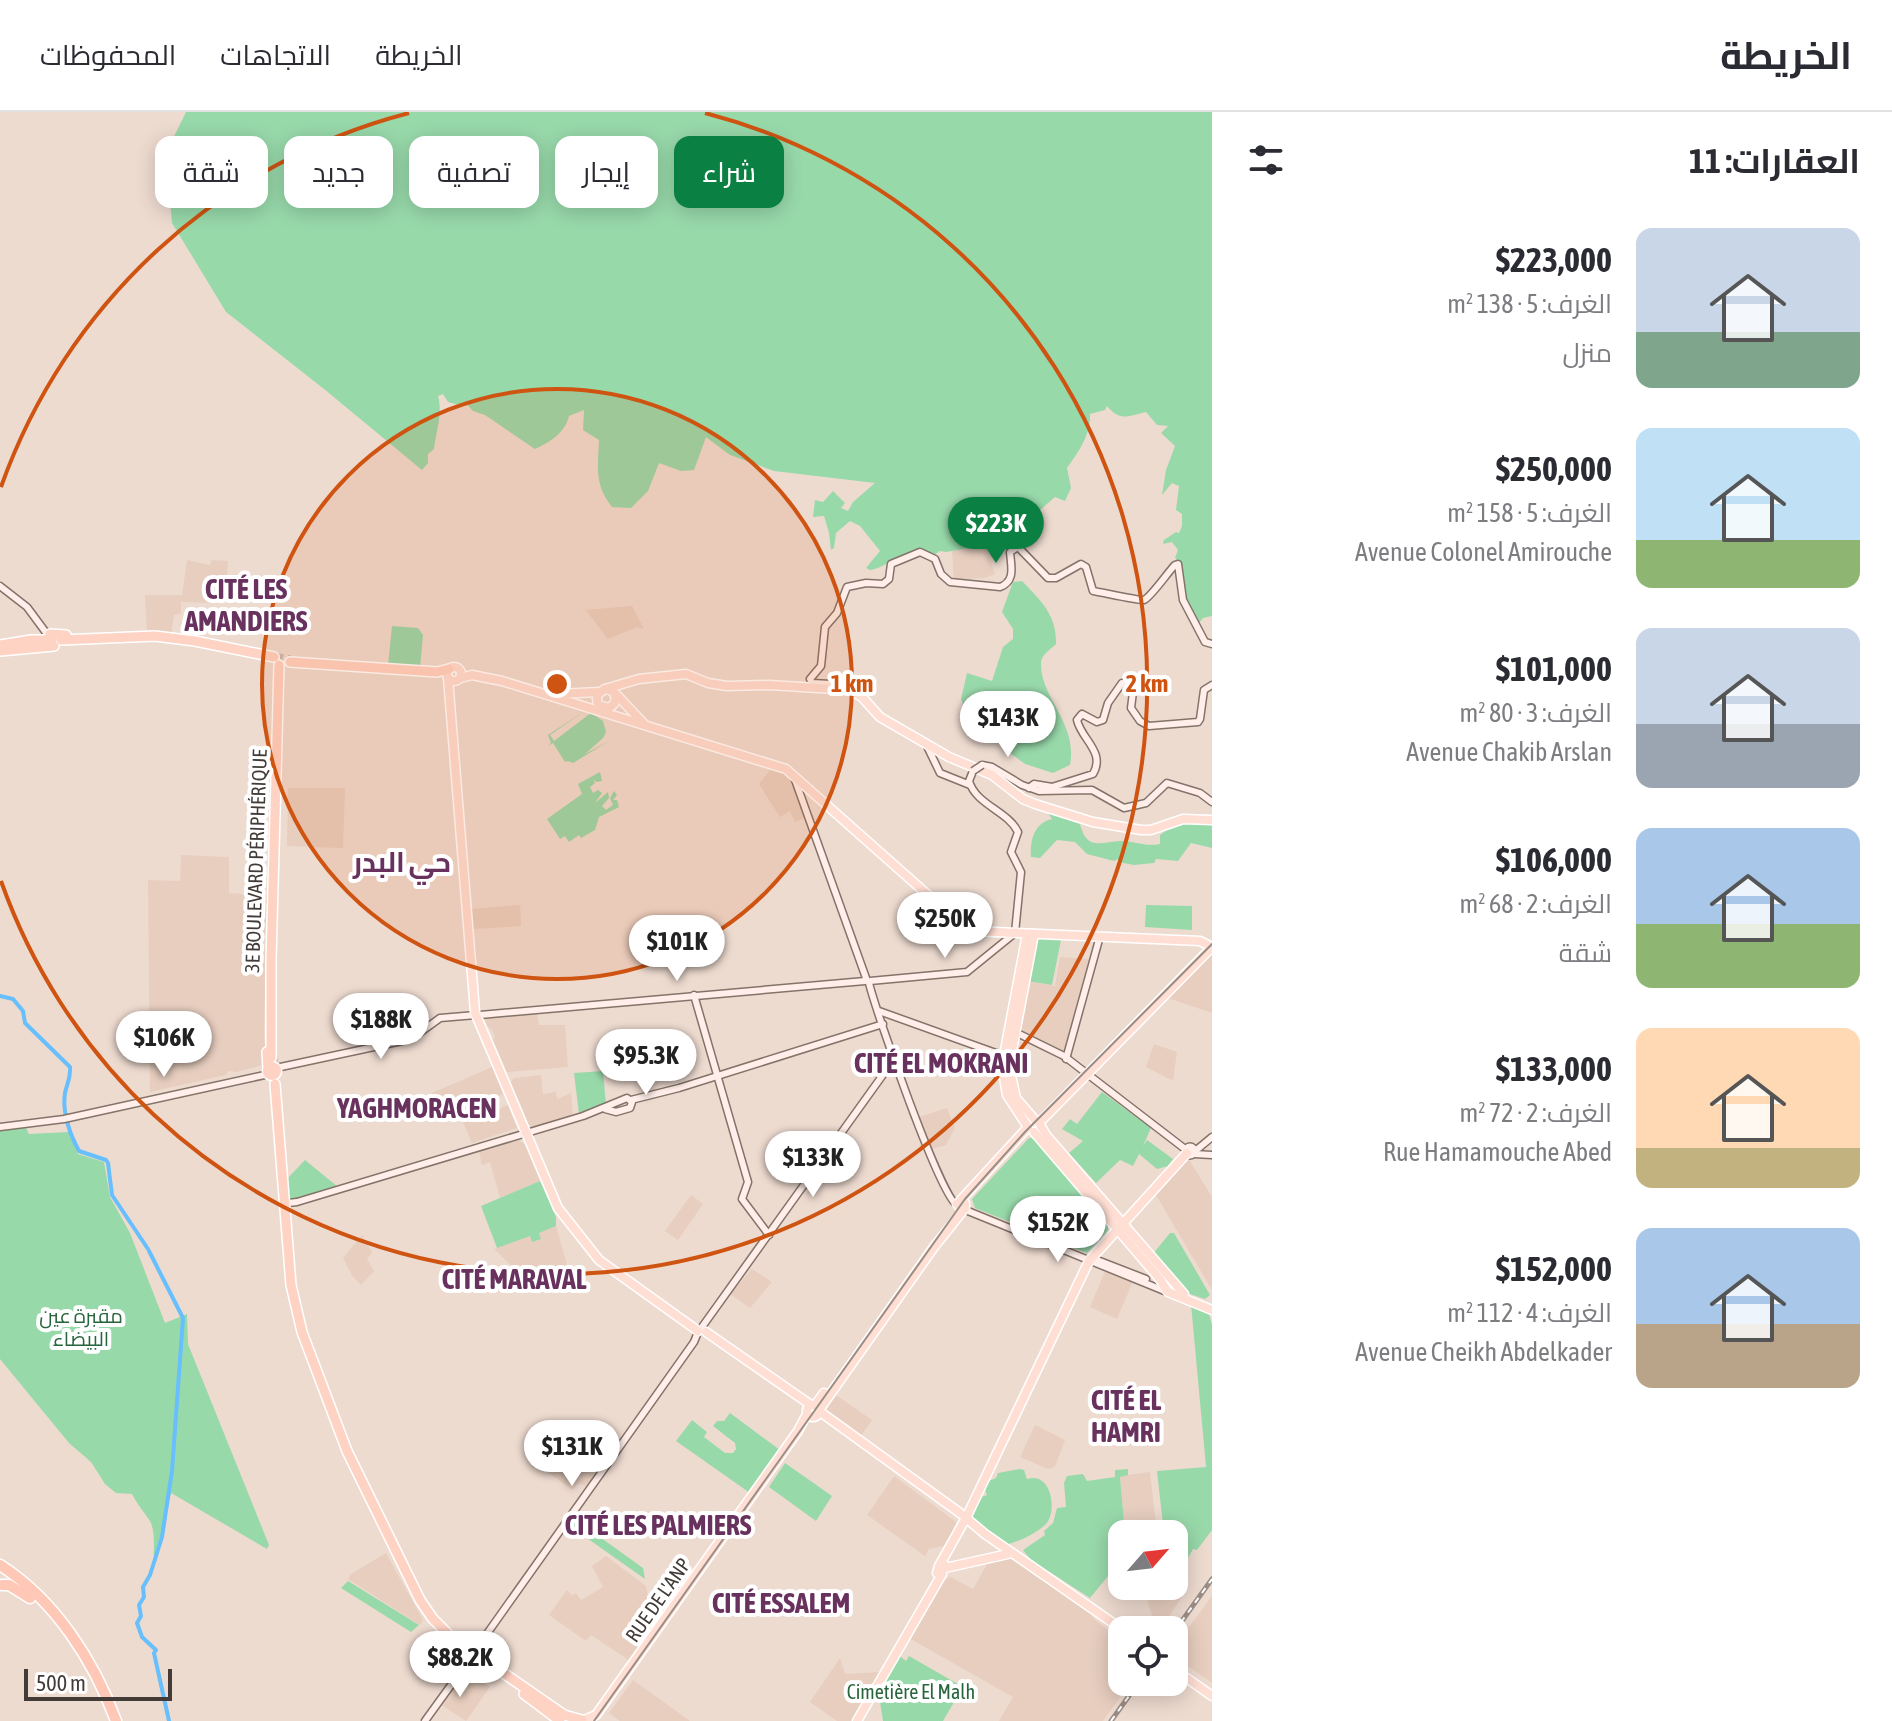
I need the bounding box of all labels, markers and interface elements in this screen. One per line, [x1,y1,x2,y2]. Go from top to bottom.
text: الخريطة [1720,34,1852,77]
text: المحفوظات [40,39,176,71]
text: الاتجاهات [220,39,331,71]
text: الخريطة [375,39,463,71]
chip: شقة [155,136,268,208]
chip: جديد [284,136,393,208]
chip: تصفية [409,136,539,208]
chip: إيجار [555,136,658,208]
chip: شراء [674,136,784,208]
icon: filters [1244,138,1288,182]
text: العقارات: 11 [1689,141,1860,180]
text: $223,000 [1496,240,1612,279]
icon: home [1700,260,1796,356]
text: الغرف: 5 · 138 m² [1447,289,1612,319]
text: منزل [1563,338,1612,368]
text: $250,000 [1496,449,1612,488]
icon: home [1700,460,1796,556]
pin: $223K [940,497,1052,565]
text: الغرف: 5 · 158 m² [1447,498,1612,528]
text: $223K [966,508,1026,538]
text: Avenue Colonel Amirouche [1355,537,1612,567]
district label: CITÉ LES AMANDIERS [183,573,308,637]
text: $101,000 [1496,649,1612,688]
icon: home [1700,660,1796,756]
centre of rings [543,670,571,698]
text: 1 km [831,670,873,697]
text: 2 km [1126,670,1168,697]
pin: $143K [952,691,1064,759]
text: الغرف: 3 · 80 m² [1460,698,1612,728]
text: $143K [978,702,1038,732]
text: Avenue Chakib Arslan [1406,737,1612,767]
street label: 3E BOULEVARD PÉRIPHÉRIQUE [240,748,271,973]
text: $106,000 [1496,840,1612,879]
district label: حي البدر [352,846,451,885]
icon: home [1700,860,1796,956]
text: الغرف: 2 · 68 m² [1460,889,1612,919]
pin: $250K [889,892,1001,960]
text: $250K [915,903,975,933]
pin: $101K [621,915,733,983]
text: $101K [647,926,707,956]
text: شقة [1559,938,1612,968]
pin: $188K [325,993,437,1061]
text: $188K [351,1004,411,1034]
pin: $106K [108,1011,220,1079]
text: $106K [134,1022,194,1052]
pin: $95.3K [581,1029,711,1097]
text: $95.3K [614,1040,678,1070]
district label: CITÉ EL MOKRANI [854,1047,1028,1079]
text: $133,000 [1496,1049,1612,1088]
icon: home [1700,1060,1796,1156]
district label: YAGHMORACEN [336,1092,497,1124]
text: الغرف: 2 · 72 m² [1460,1098,1612,1128]
pin: $133K [757,1131,869,1199]
text: Rue Hamamouche Abed [1383,1137,1612,1167]
text: $133K [783,1142,843,1172]
pin: $152K [1002,1196,1114,1264]
text: $152K [1028,1207,1088,1237]
text: $152,000 [1496,1249,1612,1288]
icon: home [1700,1260,1796,1356]
district label: CITÉ MARAVAL [441,1263,587,1295]
text: الغرف: 4 · 112 m² [1447,1298,1612,1328]
park label: مقبرة عين البيضاء [39,1304,123,1350]
text: Avenue Cheikh Abdelkader [1355,1337,1612,1367]
district label: CITÉ EL HAMRI [1091,1384,1161,1448]
pin: $131K [516,1420,628,1488]
text: $131K [542,1431,602,1461]
district label: CITÉ LES PALMIERS [565,1509,752,1541]
north arrow [1108,1520,1188,1600]
map controls [1108,1520,1188,1696]
street label: RUE DE L'ANP [620,1553,695,1646]
district label: CITÉ ESSALEM [712,1587,850,1619]
button: locate [1108,1616,1188,1696]
pin: $88.2K [395,1631,525,1699]
text: $88.2K [428,1642,492,1672]
scale bar [24,1665,172,1701]
text: 500 m [36,1670,86,1696]
park label: Cimetière El Malh [847,1680,975,1703]

